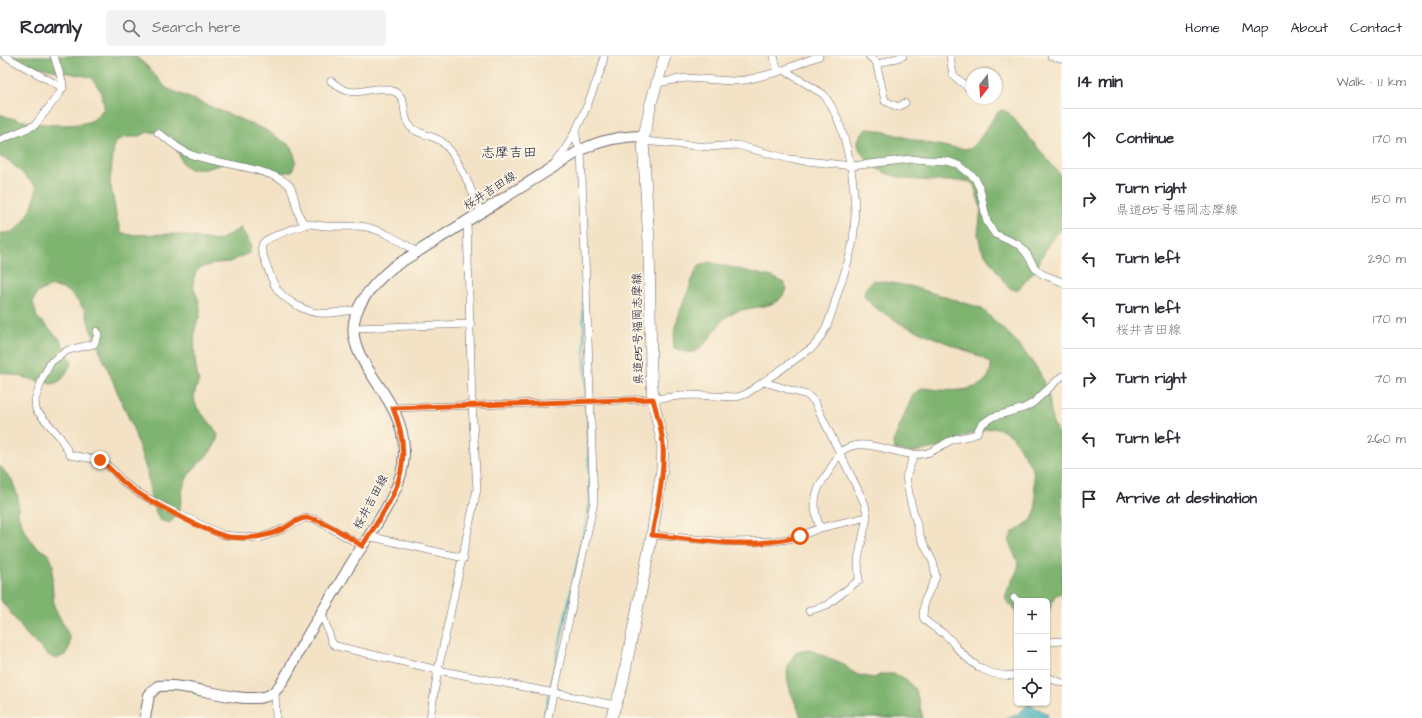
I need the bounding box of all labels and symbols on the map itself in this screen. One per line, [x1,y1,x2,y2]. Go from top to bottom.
north arrow [966,68,1002,104]
district label: 志摩吉田 [481,143,537,163]
street label: 桜井吉田線 [460,168,520,214]
street label: 県道85号福岡志摩線 [629,273,647,385]
route end [91,451,109,469]
street label: 桜井吉田線 [349,472,393,532]
route start [791,527,809,545]

